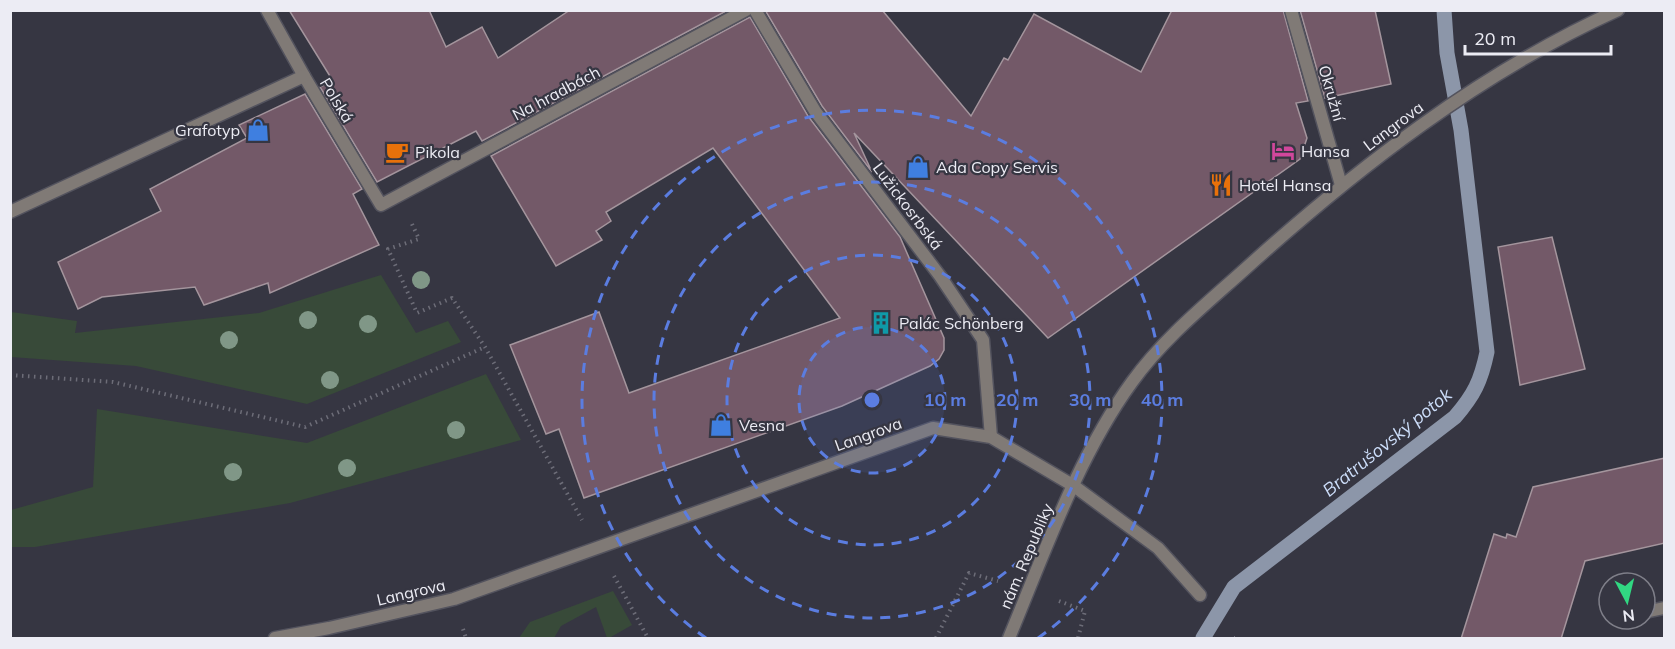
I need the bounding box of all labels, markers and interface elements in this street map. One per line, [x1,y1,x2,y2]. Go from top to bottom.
scale bar [1465,18,1610,56]
text: 20 m [1474,27,1516,50]
street label: Na hradbách [509,62,603,124]
street label: Okružní [1315,63,1350,124]
street label: Polská [316,74,358,126]
street label: Langrova [1359,97,1427,155]
shop icon: Grafotyp [245,117,271,143]
place label: Grafotyp [175,120,240,140]
hotel icon: Hansa [1270,138,1296,164]
cafe icon: Pikola [384,139,410,165]
place label: Hansa [1301,141,1350,161]
place label: Pikola [415,142,460,162]
shop icon: Ada Copy Servis [905,154,931,180]
place label: Ada Copy Servis [936,157,1058,177]
street label: Lužickosrbská [869,158,947,254]
restaurant icon: Hotel Hansa [1208,172,1234,198]
place label: Hotel Hansa [1239,175,1331,195]
building icon: Palác Schönberg [868,310,894,336]
place label: Palác Schönberg [899,313,1024,333]
water label: Bratrušovský potok [1318,382,1457,501]
text: 10 m [924,388,966,411]
text: 20 m [996,388,1038,411]
text: 30 m [1069,388,1111,411]
text: 40 m [1141,388,1183,411]
centre of rings [862,390,882,410]
shop icon: Vesna [708,412,734,438]
street label: Langrova [832,413,904,455]
place label: Vesna [739,415,785,435]
street label: nám. Republiky [995,500,1057,612]
north arrow [1597,571,1657,631]
street label: Langrova [375,574,447,610]
text: N [1622,605,1636,627]

